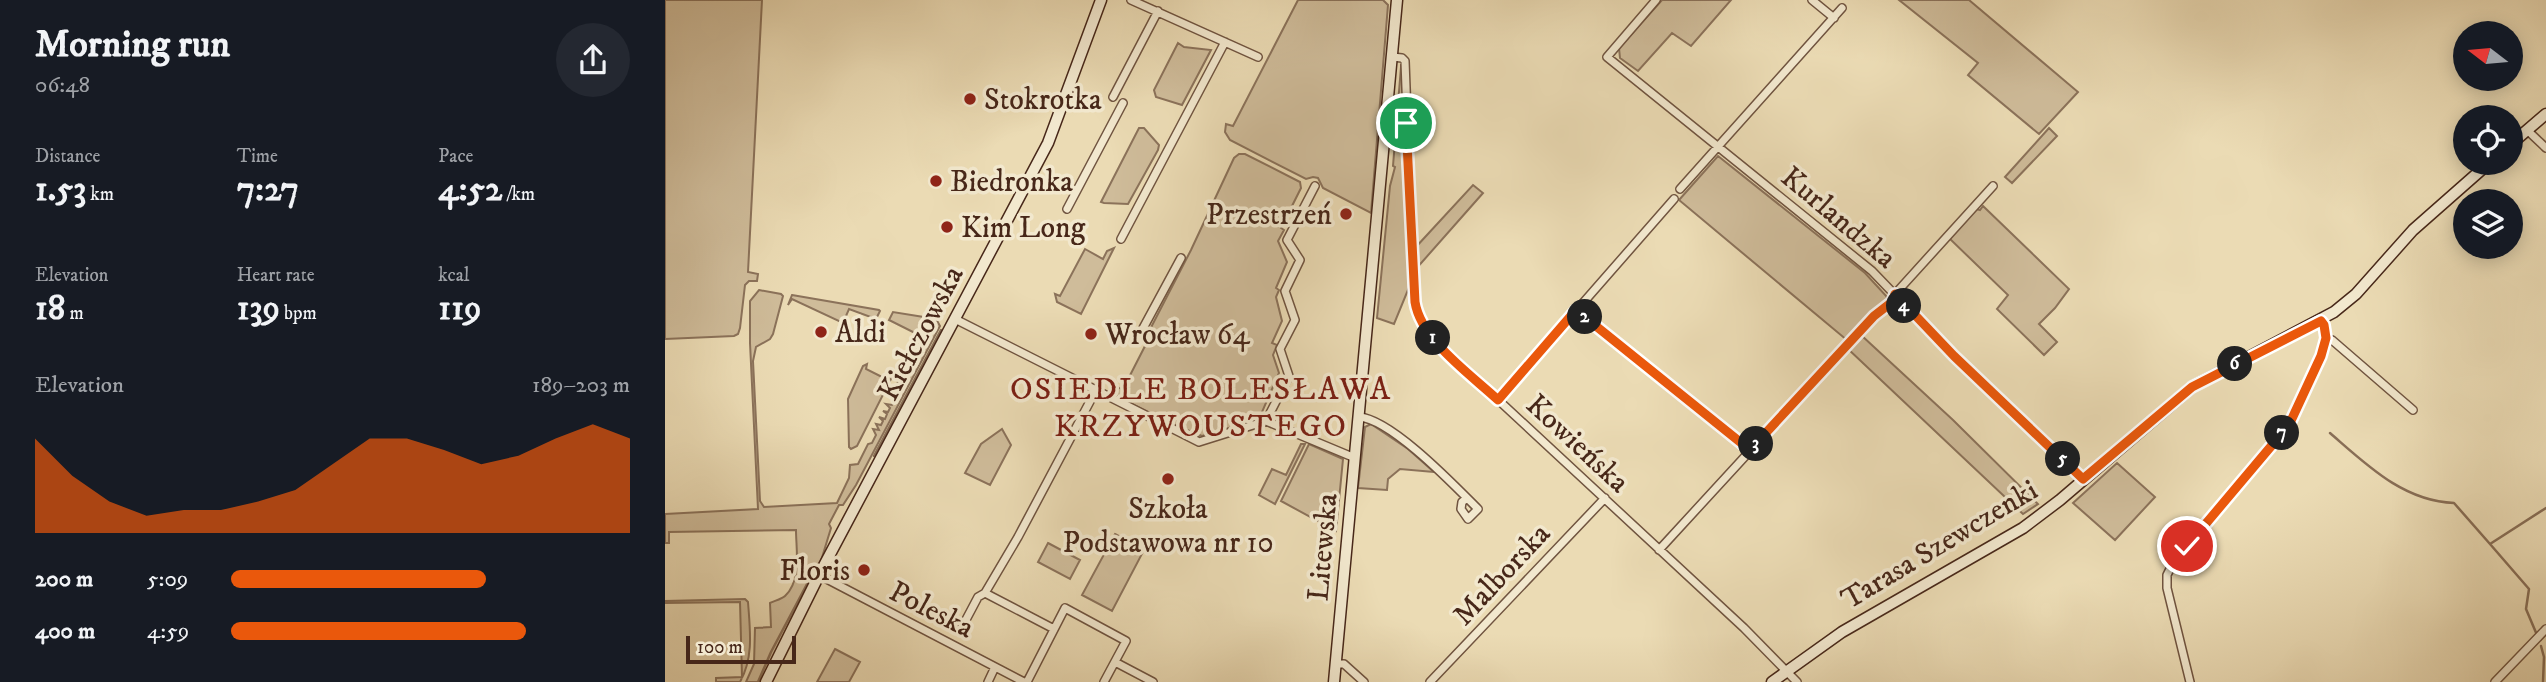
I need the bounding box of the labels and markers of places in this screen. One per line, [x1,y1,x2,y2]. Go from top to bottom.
place label: Stokrotka [984,82,1102,119]
marker: Stokrotka [962,91,978,107]
pin [1376,93,1436,153]
place label: Biedronka [950,164,1073,201]
marker: Biedronka [928,173,944,189]
place label: Przestrzeń [1206,197,1332,234]
marker: Przestrzeń [1338,206,1354,222]
place label: Kim Long [961,210,1086,247]
marker: Kim Long [939,219,955,235]
pin: 4 [1887,288,1921,324]
pin: 2 [1567,300,1602,334]
place label: Aldi [835,315,886,352]
place label: Wrocław 64 [1104,317,1250,354]
pin: 1 [1415,320,1451,356]
marker: Aldi [813,324,829,340]
marker: Wrocław 64 [1083,326,1099,342]
pin: 6 [2217,346,2253,382]
pin: 7 [2265,416,2299,450]
pin: 3 [1739,426,1773,462]
pin: 5 [2045,442,2081,476]
marker: Szkoła Podstawowa nr 10 [1160,471,1176,487]
place label: Szkoła Podstawowa nr 10 [1062,491,1274,562]
pin [2157,516,2217,576]
place label: Floris [779,553,850,590]
marker: Floris [856,562,872,578]

